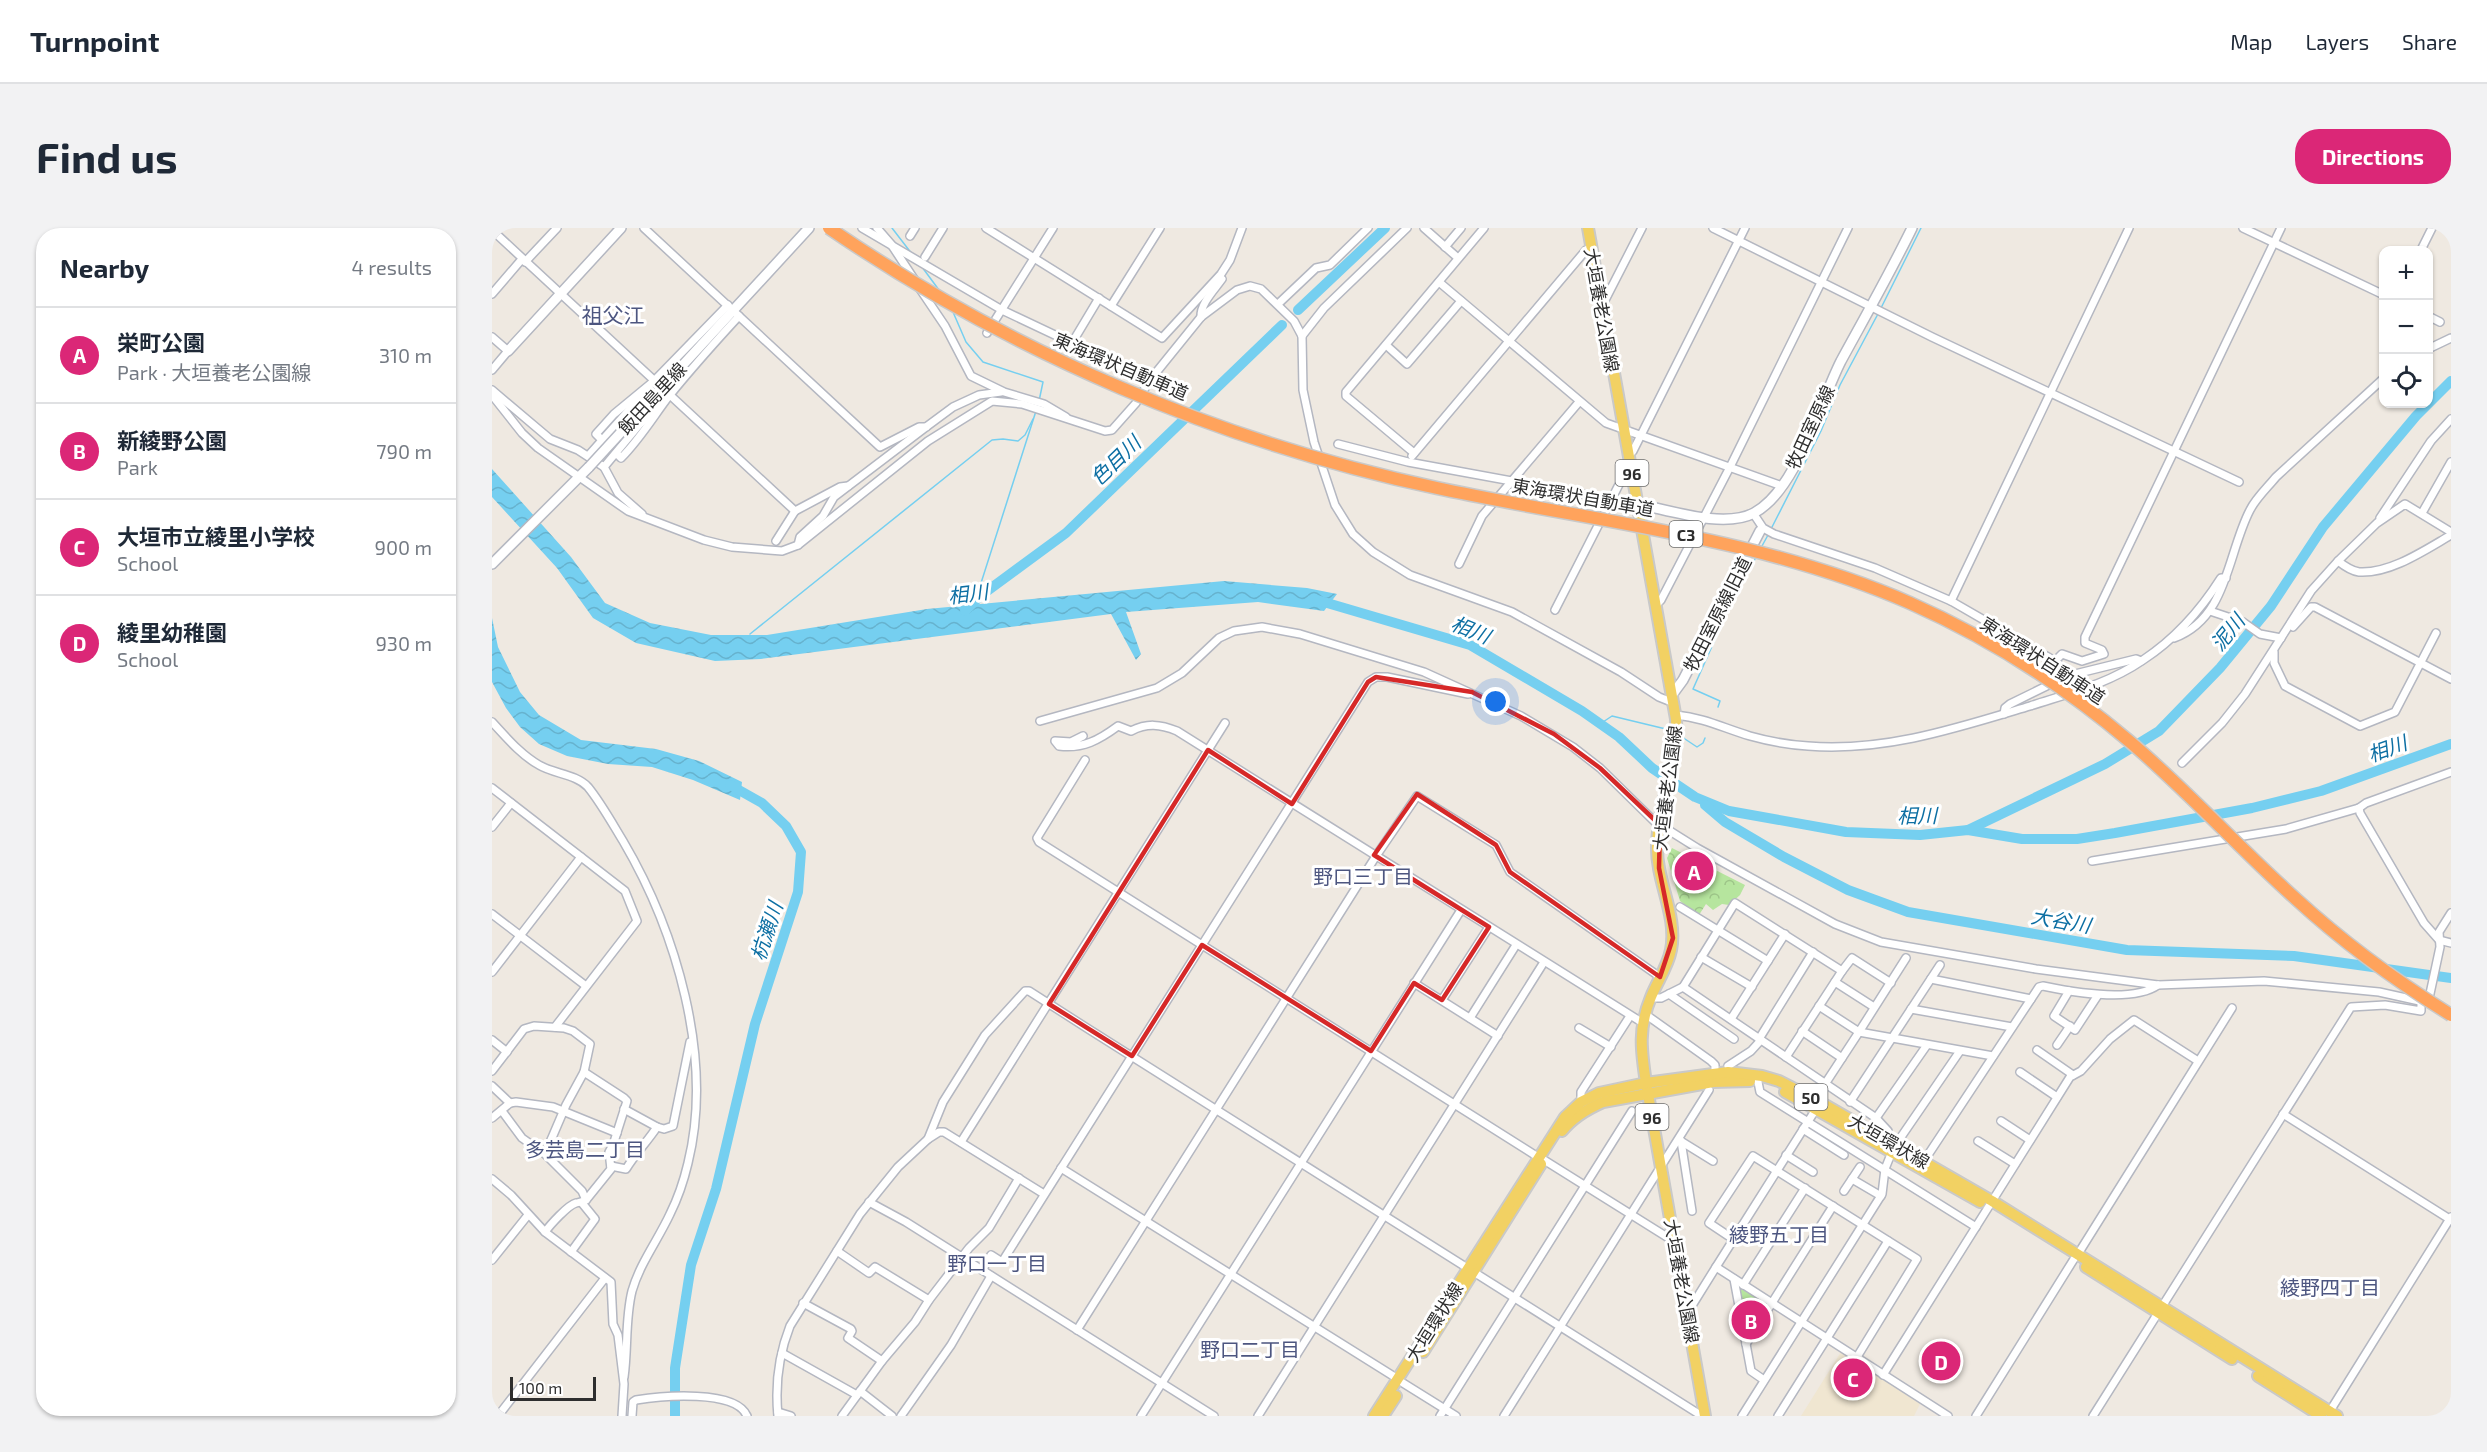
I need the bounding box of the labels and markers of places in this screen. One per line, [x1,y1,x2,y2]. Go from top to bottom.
pin: A [1674,848,1714,894]
pin: B [1732,1298,1770,1342]
pin: D [1922,1338,1960,1384]
pin: C [1834,1356,1872,1400]

